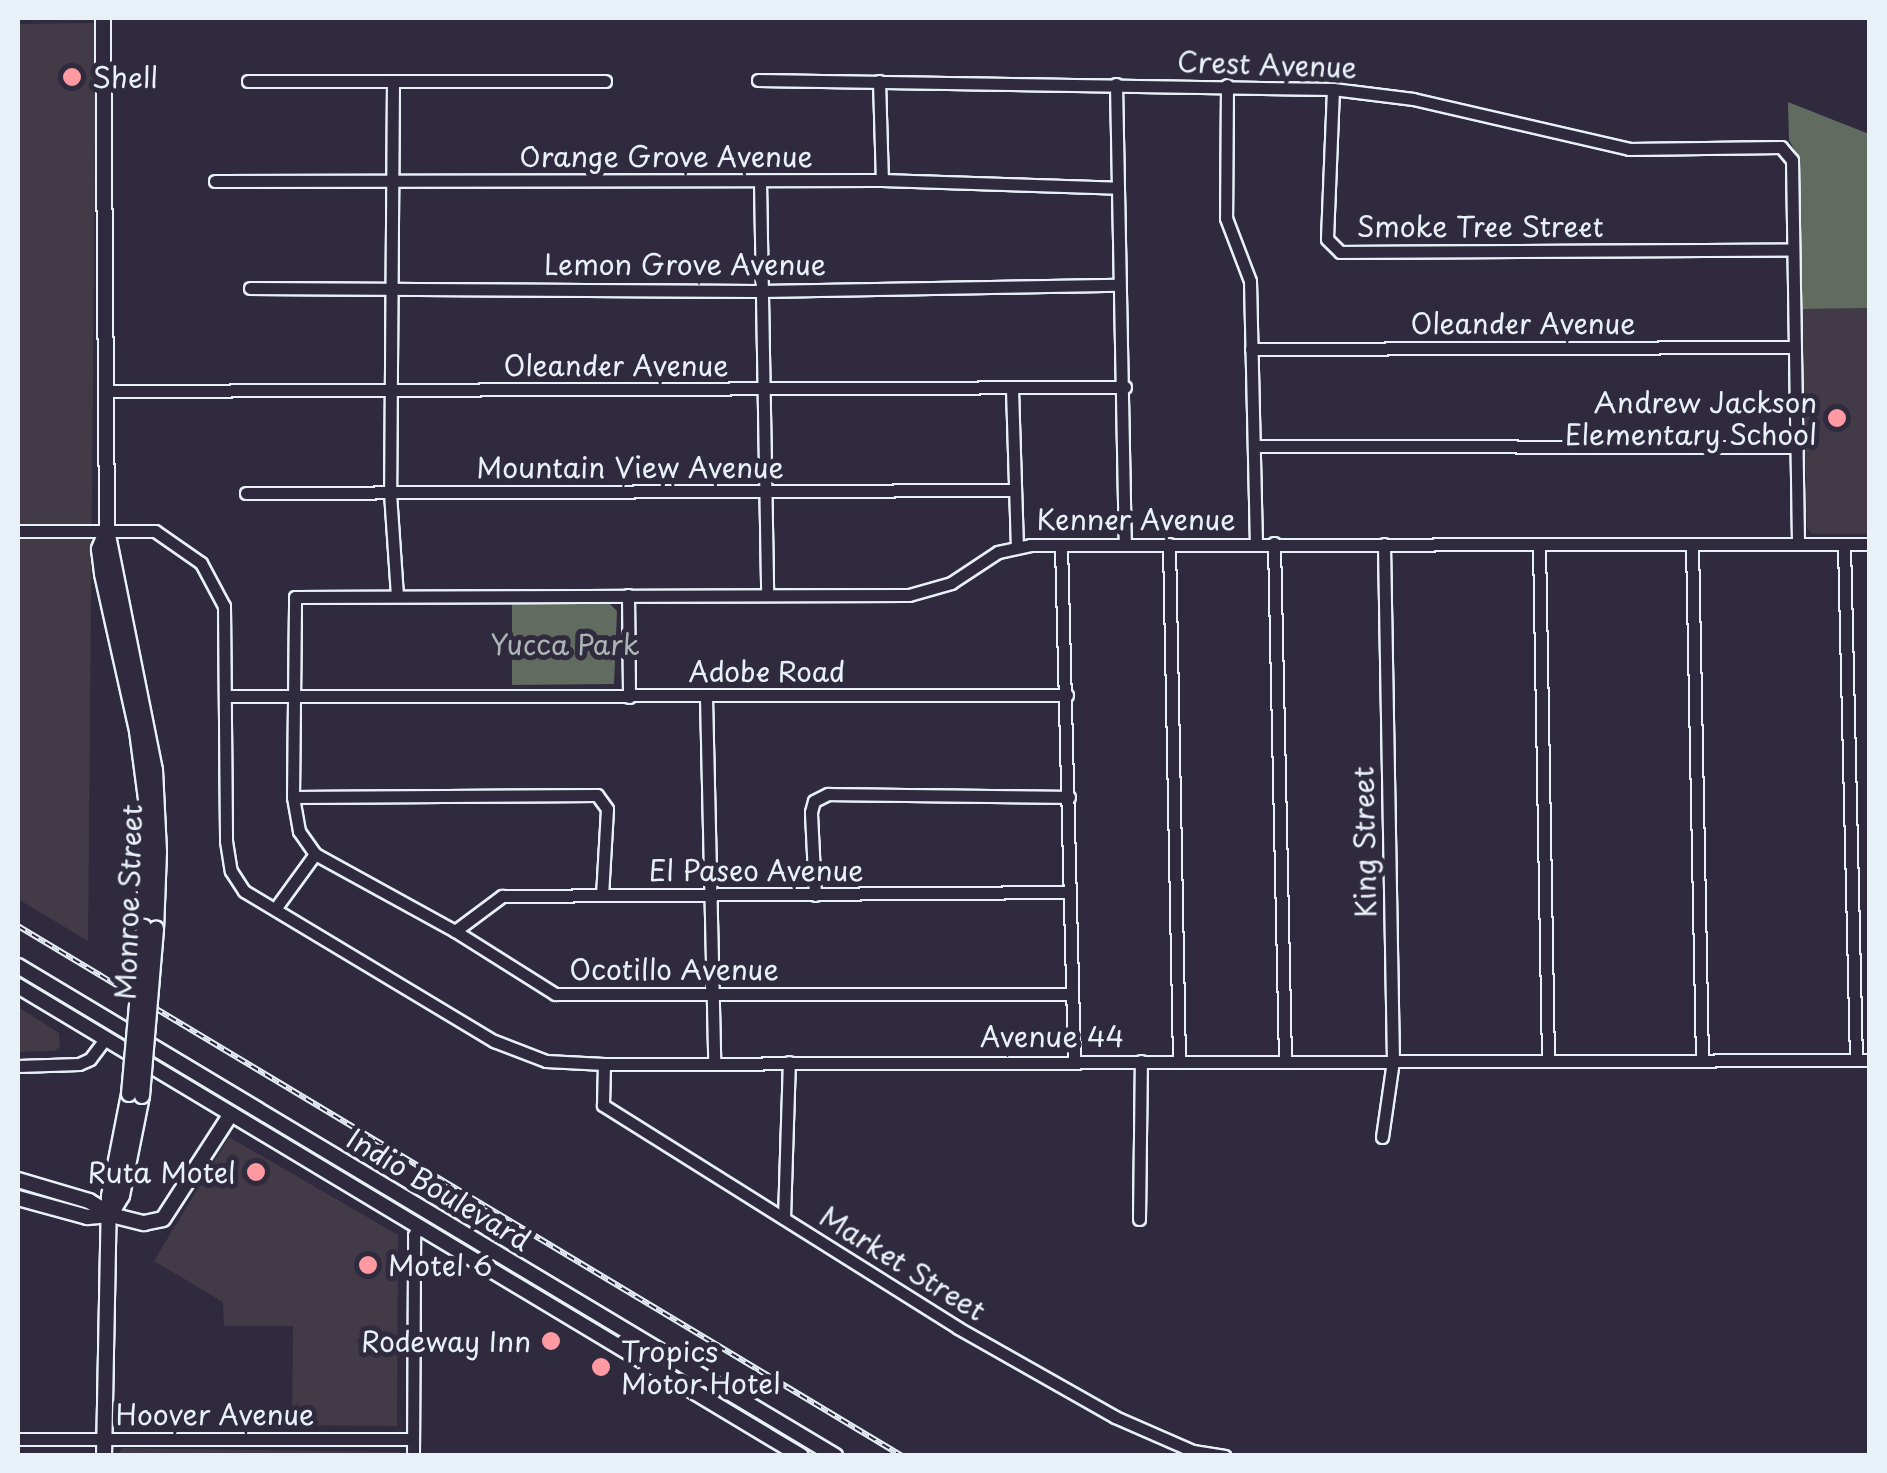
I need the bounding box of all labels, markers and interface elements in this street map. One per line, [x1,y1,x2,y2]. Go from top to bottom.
street label: Crest Avenue [1178,44,1356,84]
place label: Shell [92,60,158,94]
marker: Shell [61,66,83,88]
street label: Orange Grove Avenue [519,139,813,173]
street label: Smoke Tree Street [1354,209,1606,243]
street label: Lemon Grove Avenue [544,247,826,281]
street label: Oleander Avenue [1409,306,1637,340]
street label: Oleander Avenue [502,348,730,382]
place label: Andrew Jackson Elementary School [1565,385,1817,451]
marker: Andrew Jackson Elementary School [1826,407,1848,429]
street label: Mountain View Avenue [477,450,783,484]
street label: Kenner Avenue [1036,502,1236,536]
park label: Yucca Park [490,627,640,661]
street label: Adobe Road [687,654,847,688]
street label: King Street [1346,766,1382,918]
street label: Monroe Street [108,804,148,1000]
street label: El Paseo Avenue [648,853,864,887]
street label: Ocotillo Avenue [570,952,778,986]
street label: Avenue 44 [981,1019,1123,1053]
street label: Indio Boulevard [341,1121,537,1257]
place label: Ruta Motel [88,1155,236,1189]
marker: Ruta Motel [245,1161,267,1183]
street label: Market Street [813,1198,993,1328]
place label: Motel 6 [388,1248,492,1282]
marker: Motel 6 [357,1254,379,1276]
place label: Rodeway Inn [360,1324,531,1358]
marker: Rodeway Inn [540,1330,562,1352]
place label: Tropics Motor Hotel [621,1334,783,1400]
marker: Tropics Motor Hotel [590,1356,612,1378]
street label: Hoover Avenue [115,1397,315,1431]

